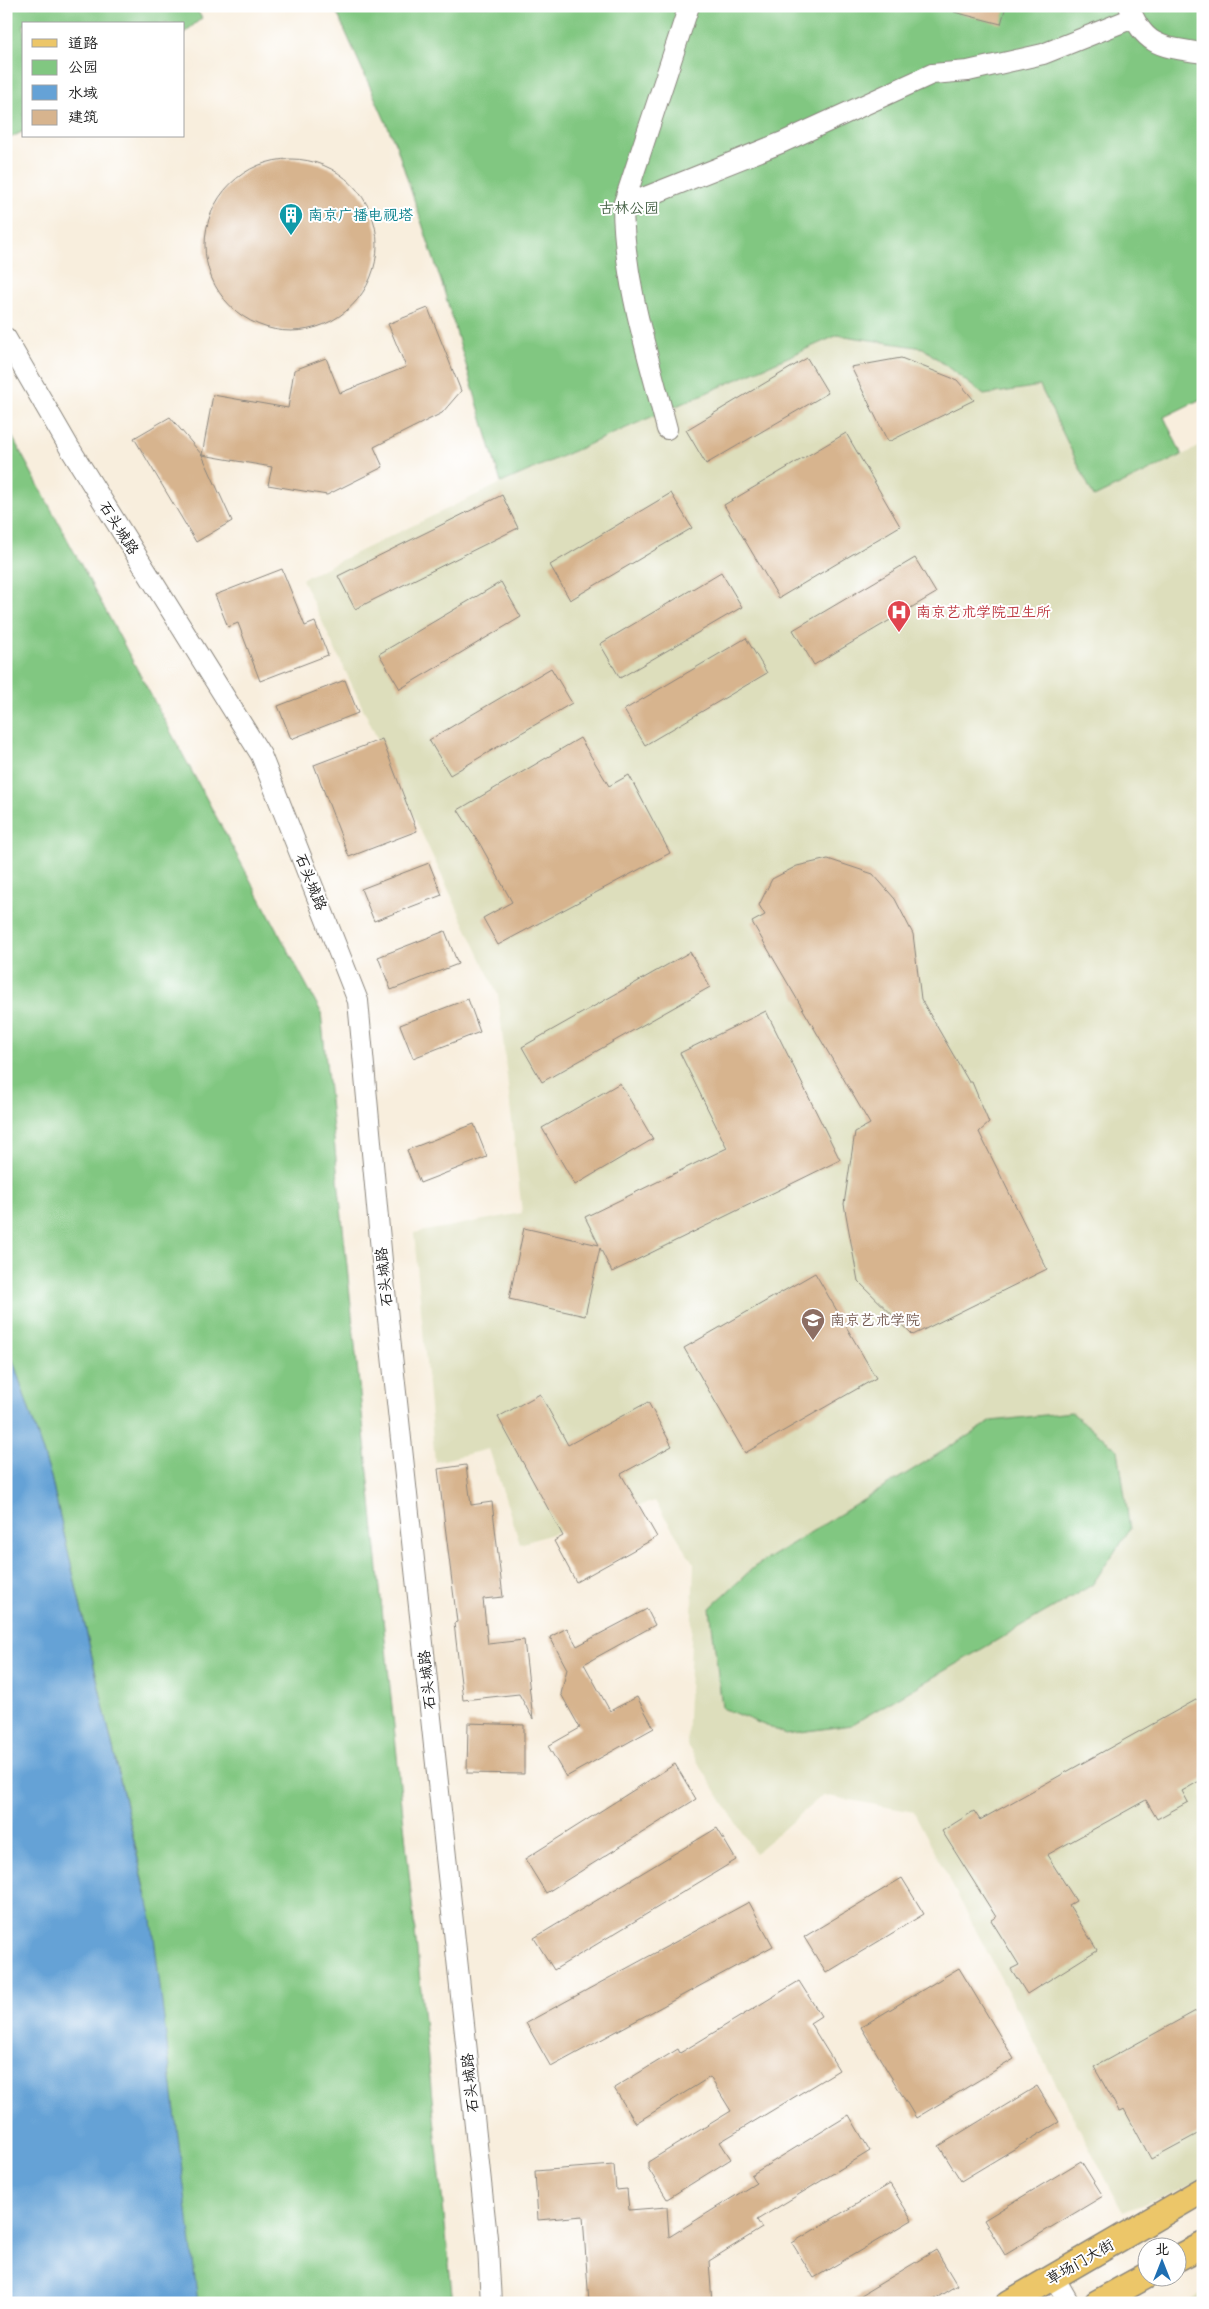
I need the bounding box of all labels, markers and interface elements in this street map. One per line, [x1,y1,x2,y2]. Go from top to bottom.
legend [22,22,185,138]
text: 道路 [68,33,98,53]
text: 公园 [68,57,98,77]
text: 水域 [68,83,98,103]
text: 建筑 [68,107,98,127]
park label: 古林公园 [599,198,659,218]
building icon: 南京广播电视塔 [278,202,304,236]
place label: 南京广播电视塔 [308,205,413,225]
street label: 石头城路 [95,497,143,559]
hospital icon: 南京艺术学院卫生所 [886,599,912,633]
place label: 南京艺术学院卫生所 [916,602,1051,622]
street label: 石头城路 [290,850,332,914]
street label: 石头城路 [371,1246,397,1308]
school or university icon: 南京艺术学院 [800,1307,826,1341]
place label: 南京艺术学院 [830,1310,920,1330]
street label: 石头城路 [414,1649,440,1711]
street label: 石头城路 [457,2052,483,2114]
street label: 草场门大街 [1043,2235,1117,2289]
north arrow [1136,2236,1186,2286]
text: 北 [1155,2240,1169,2258]

